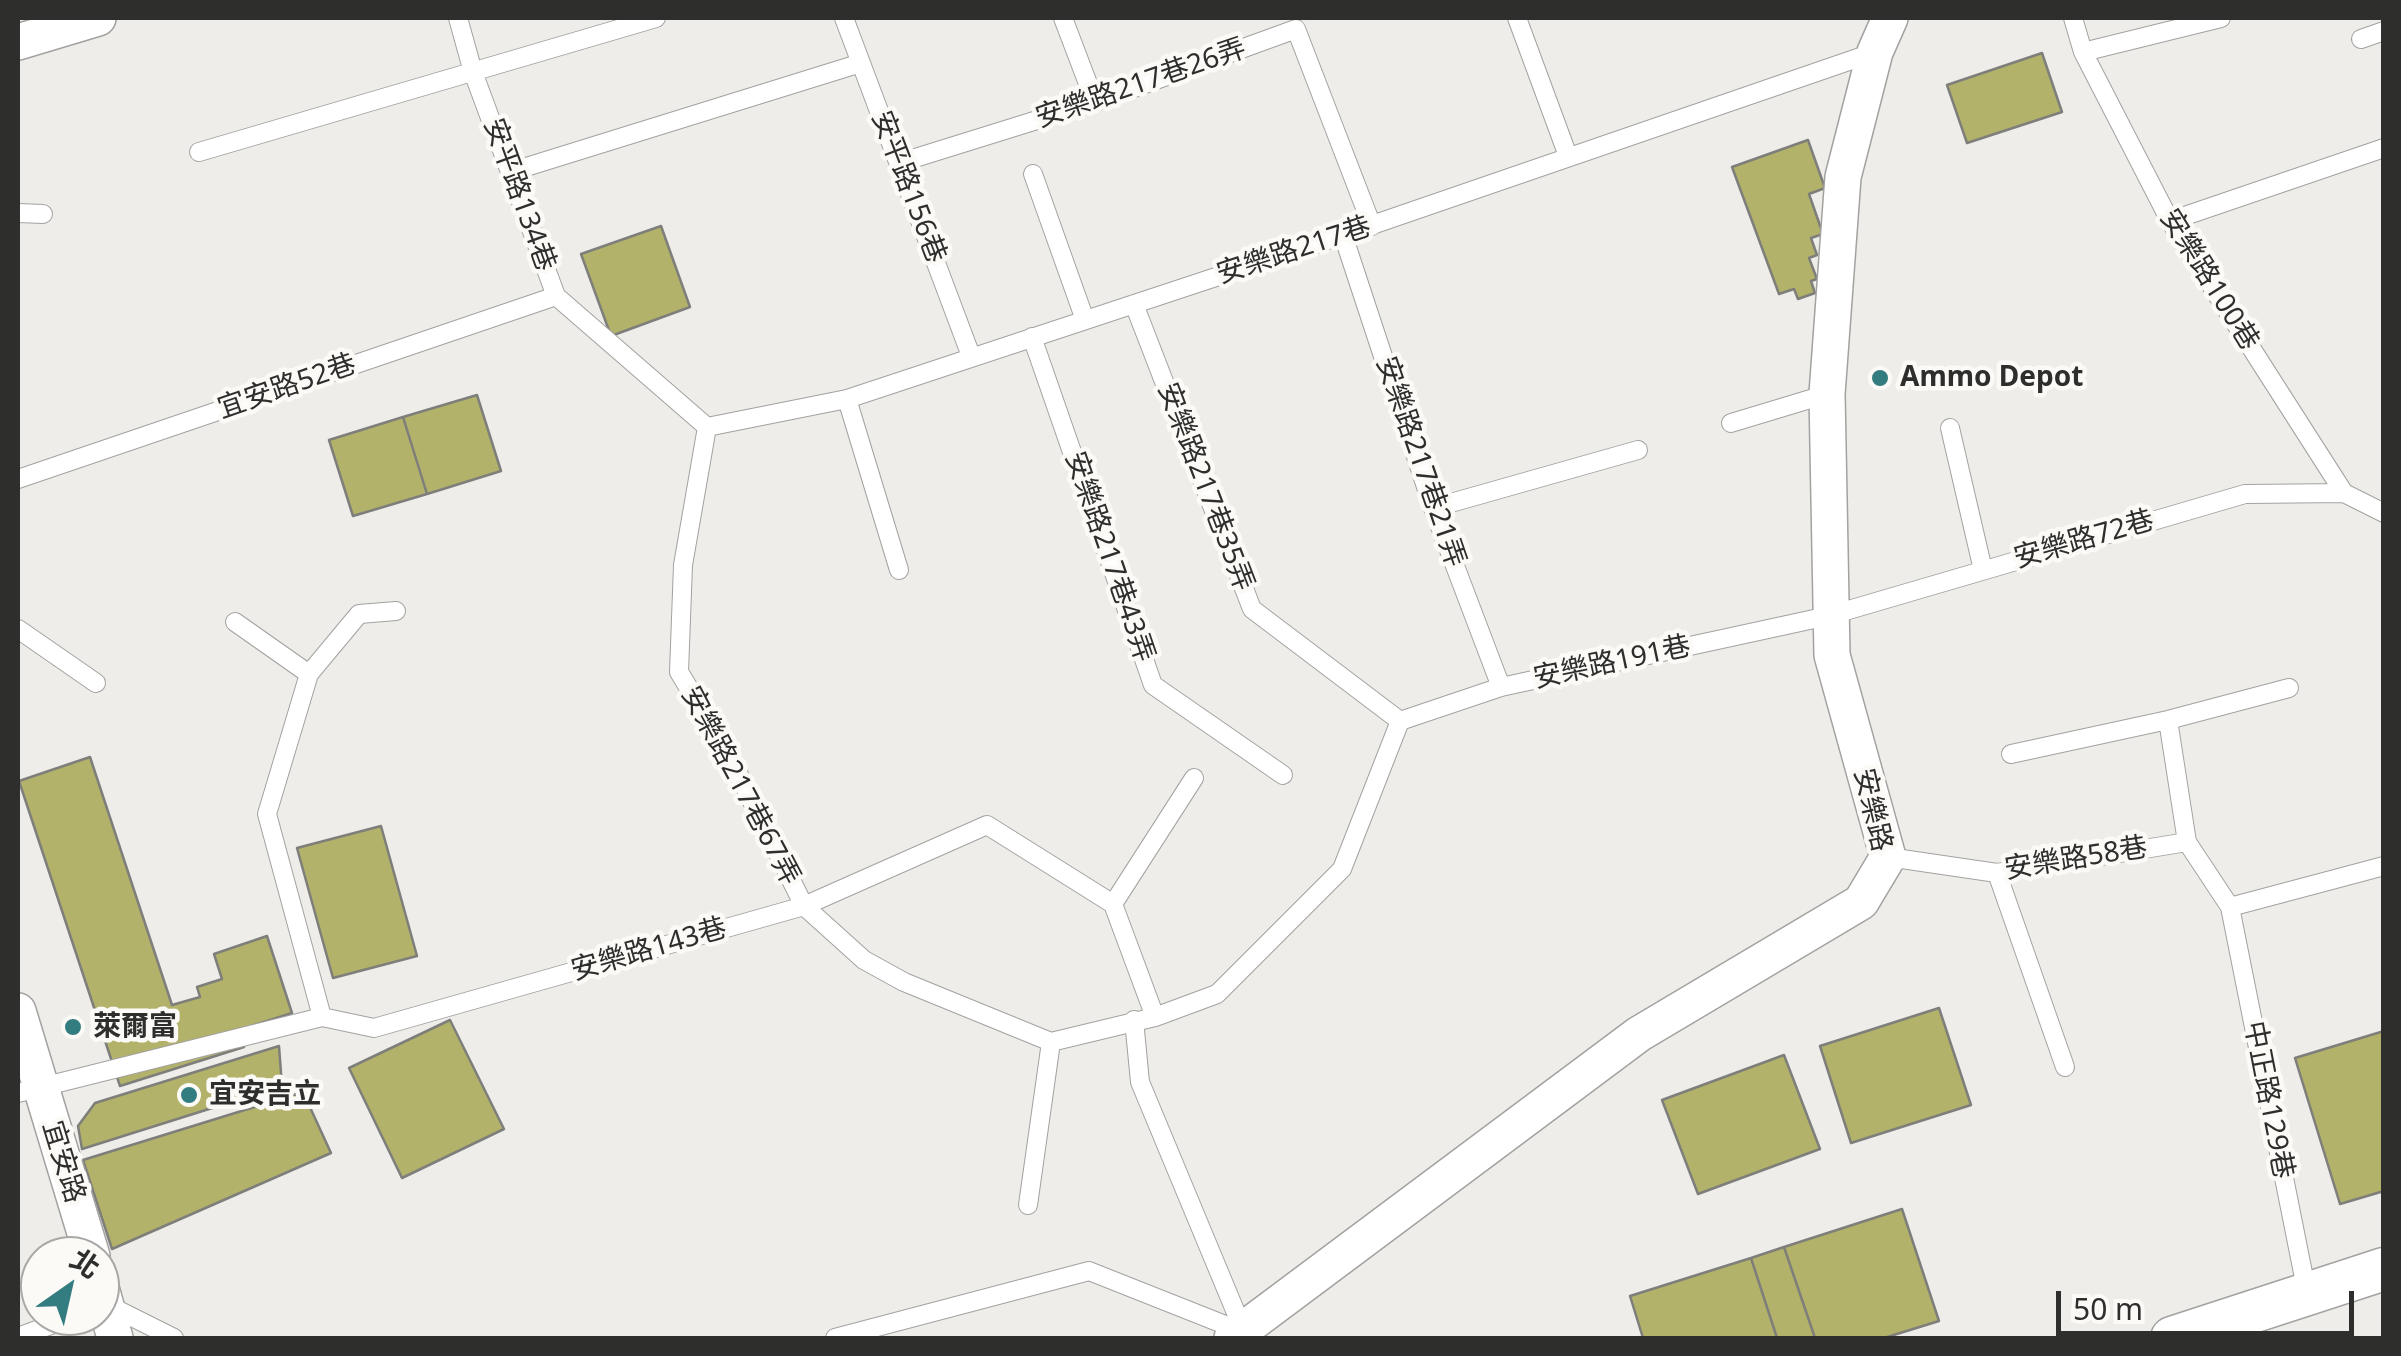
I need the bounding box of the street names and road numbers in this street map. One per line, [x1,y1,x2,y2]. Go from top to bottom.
street label: 安樂路217巷26弄 [1031,32,1251,136]
street label: 安平路156巷 [864,106,952,268]
street label: 安平路134巷 [476,114,562,276]
street label: 安樂路100巷 [2152,203,2266,357]
street label: 安樂路217巷 [1213,210,1375,292]
street label: 宜安路52巷 [213,348,361,426]
street label: 安樂路217巷21弄 [1368,352,1472,572]
street label: 安樂路217巷35弄 [1150,378,1260,596]
street label: 安樂路217巷43弄 [1057,447,1161,667]
street label: 安樂路72巷 [2010,504,2158,576]
street label: 安樂路191巷 [1530,630,1694,696]
street label: 安樂路217巷67弄 [674,681,806,891]
street label: 安樂路 [1846,765,1898,855]
street label: 安樂路58巷 [2002,831,2150,887]
street label: 安樂路143巷 [567,912,731,988]
street label: 中正路129巷 [2236,1018,2300,1182]
street label: 宜安路 [35,1117,91,1207]

